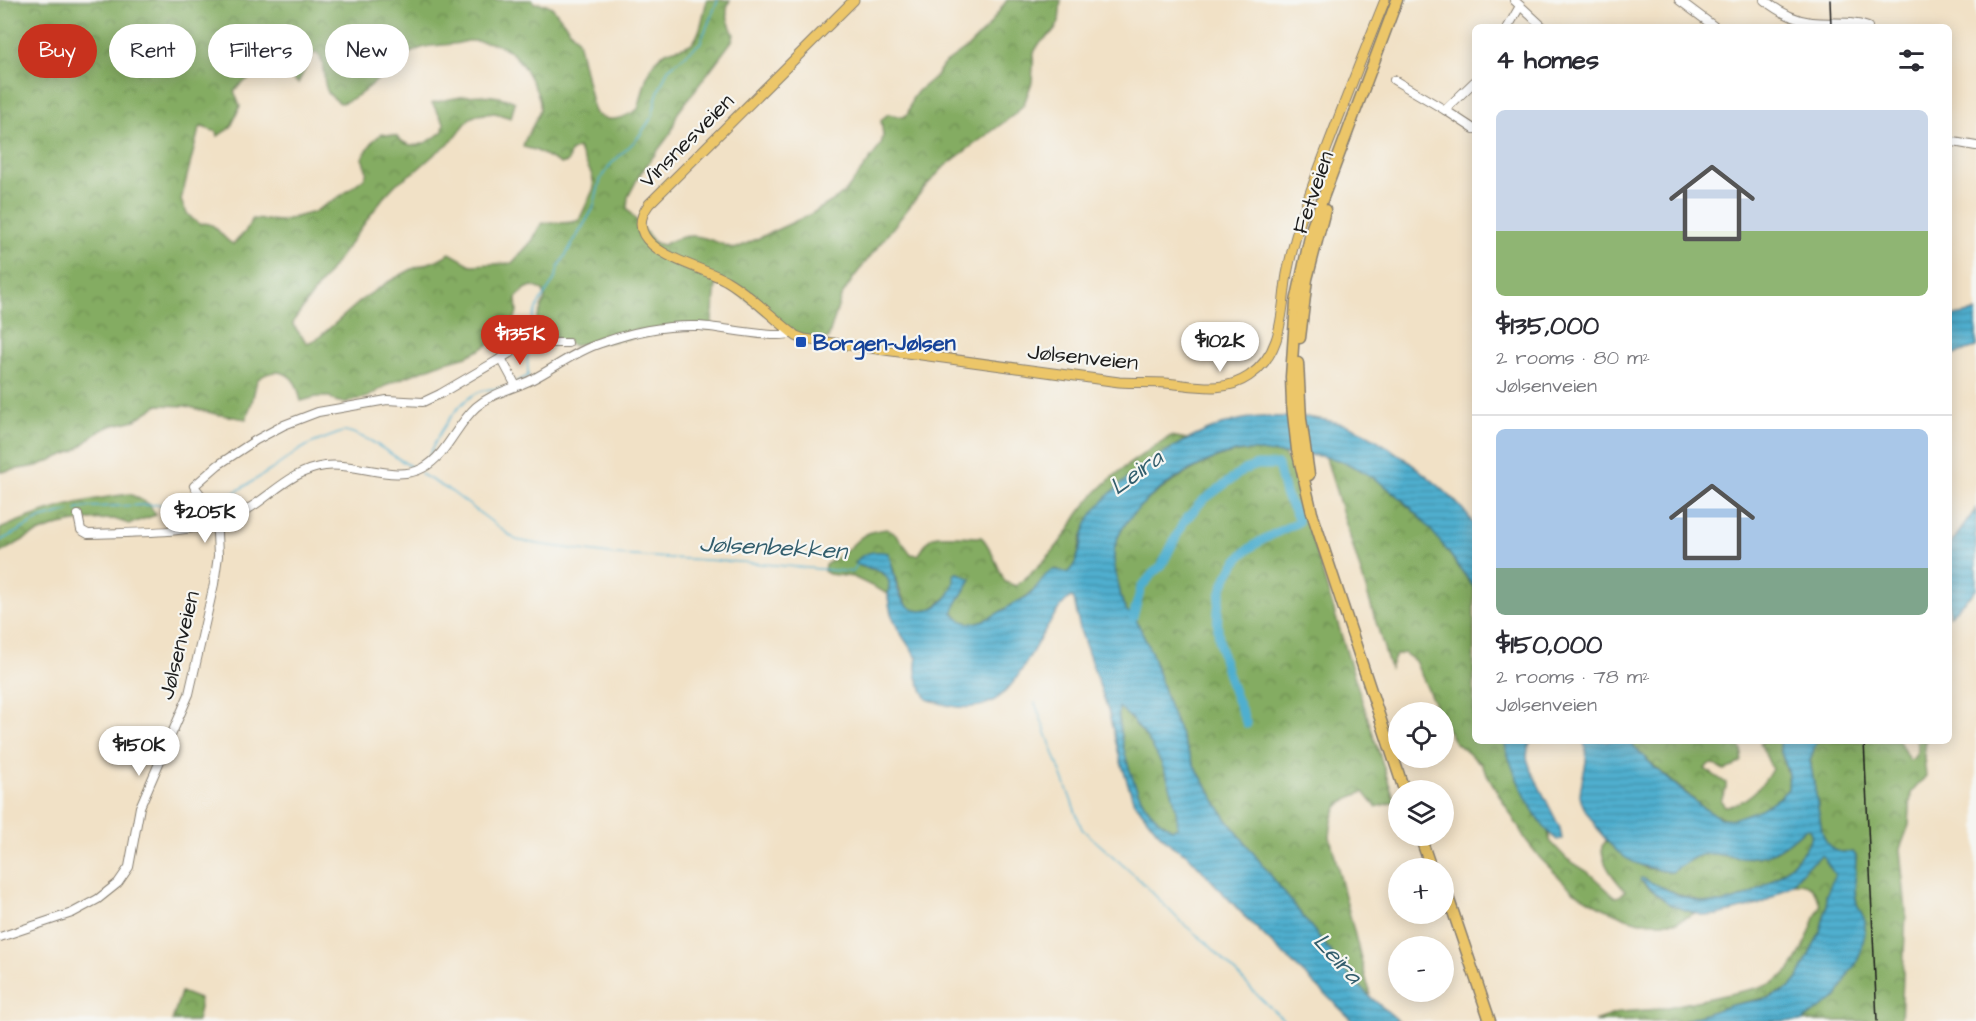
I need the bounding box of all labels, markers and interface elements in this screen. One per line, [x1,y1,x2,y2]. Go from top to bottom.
chip: Buy [18,24,97,78]
chip: Rent [109,24,196,78]
chip: Filters [208,24,313,78]
chip: New [325,24,409,78]
text: 4 homes [1496,42,1599,78]
icon: filters [1895,44,1928,77]
street label: Vinsnesveien [633,87,741,195]
street label: Fetveien [1285,147,1342,238]
icon: home [1658,149,1766,257]
text: $135,000 [1496,308,1599,344]
pin: $135K [478,315,562,366]
text: $135K [495,320,545,348]
pin: $102K [1178,322,1262,373]
text: $102K [1195,327,1245,355]
place label: Borgen-Jølsen [813,328,956,360]
marker: Borgen-Jølsen [794,335,808,349]
street label: Jølsenveien [1026,336,1140,379]
text: 2 rooms · 80 m² [1496,344,1650,372]
text: Jølsenveien [1496,372,1597,400]
water label: Leira [1103,441,1172,504]
icon: home [1658,468,1766,576]
pin: $205K [163,493,247,544]
text: $205K [174,498,236,526]
water label: Jølsenbekken [698,527,850,569]
street label: Jølsenveien [151,588,208,703]
text: $150,000 [1496,627,1602,663]
text: 2 rooms · 78 m² [1496,663,1650,691]
text: Jølsenveien [1496,691,1597,719]
map controls [1388,702,1454,1002]
button: locate [1388,702,1454,768]
pin: $150K [97,726,181,777]
text: $150K [113,731,165,759]
button: layers [1388,780,1454,846]
button: + [1388,858,1454,924]
water label: Leira [1305,926,1371,993]
button: − [1388,936,1454,1002]

